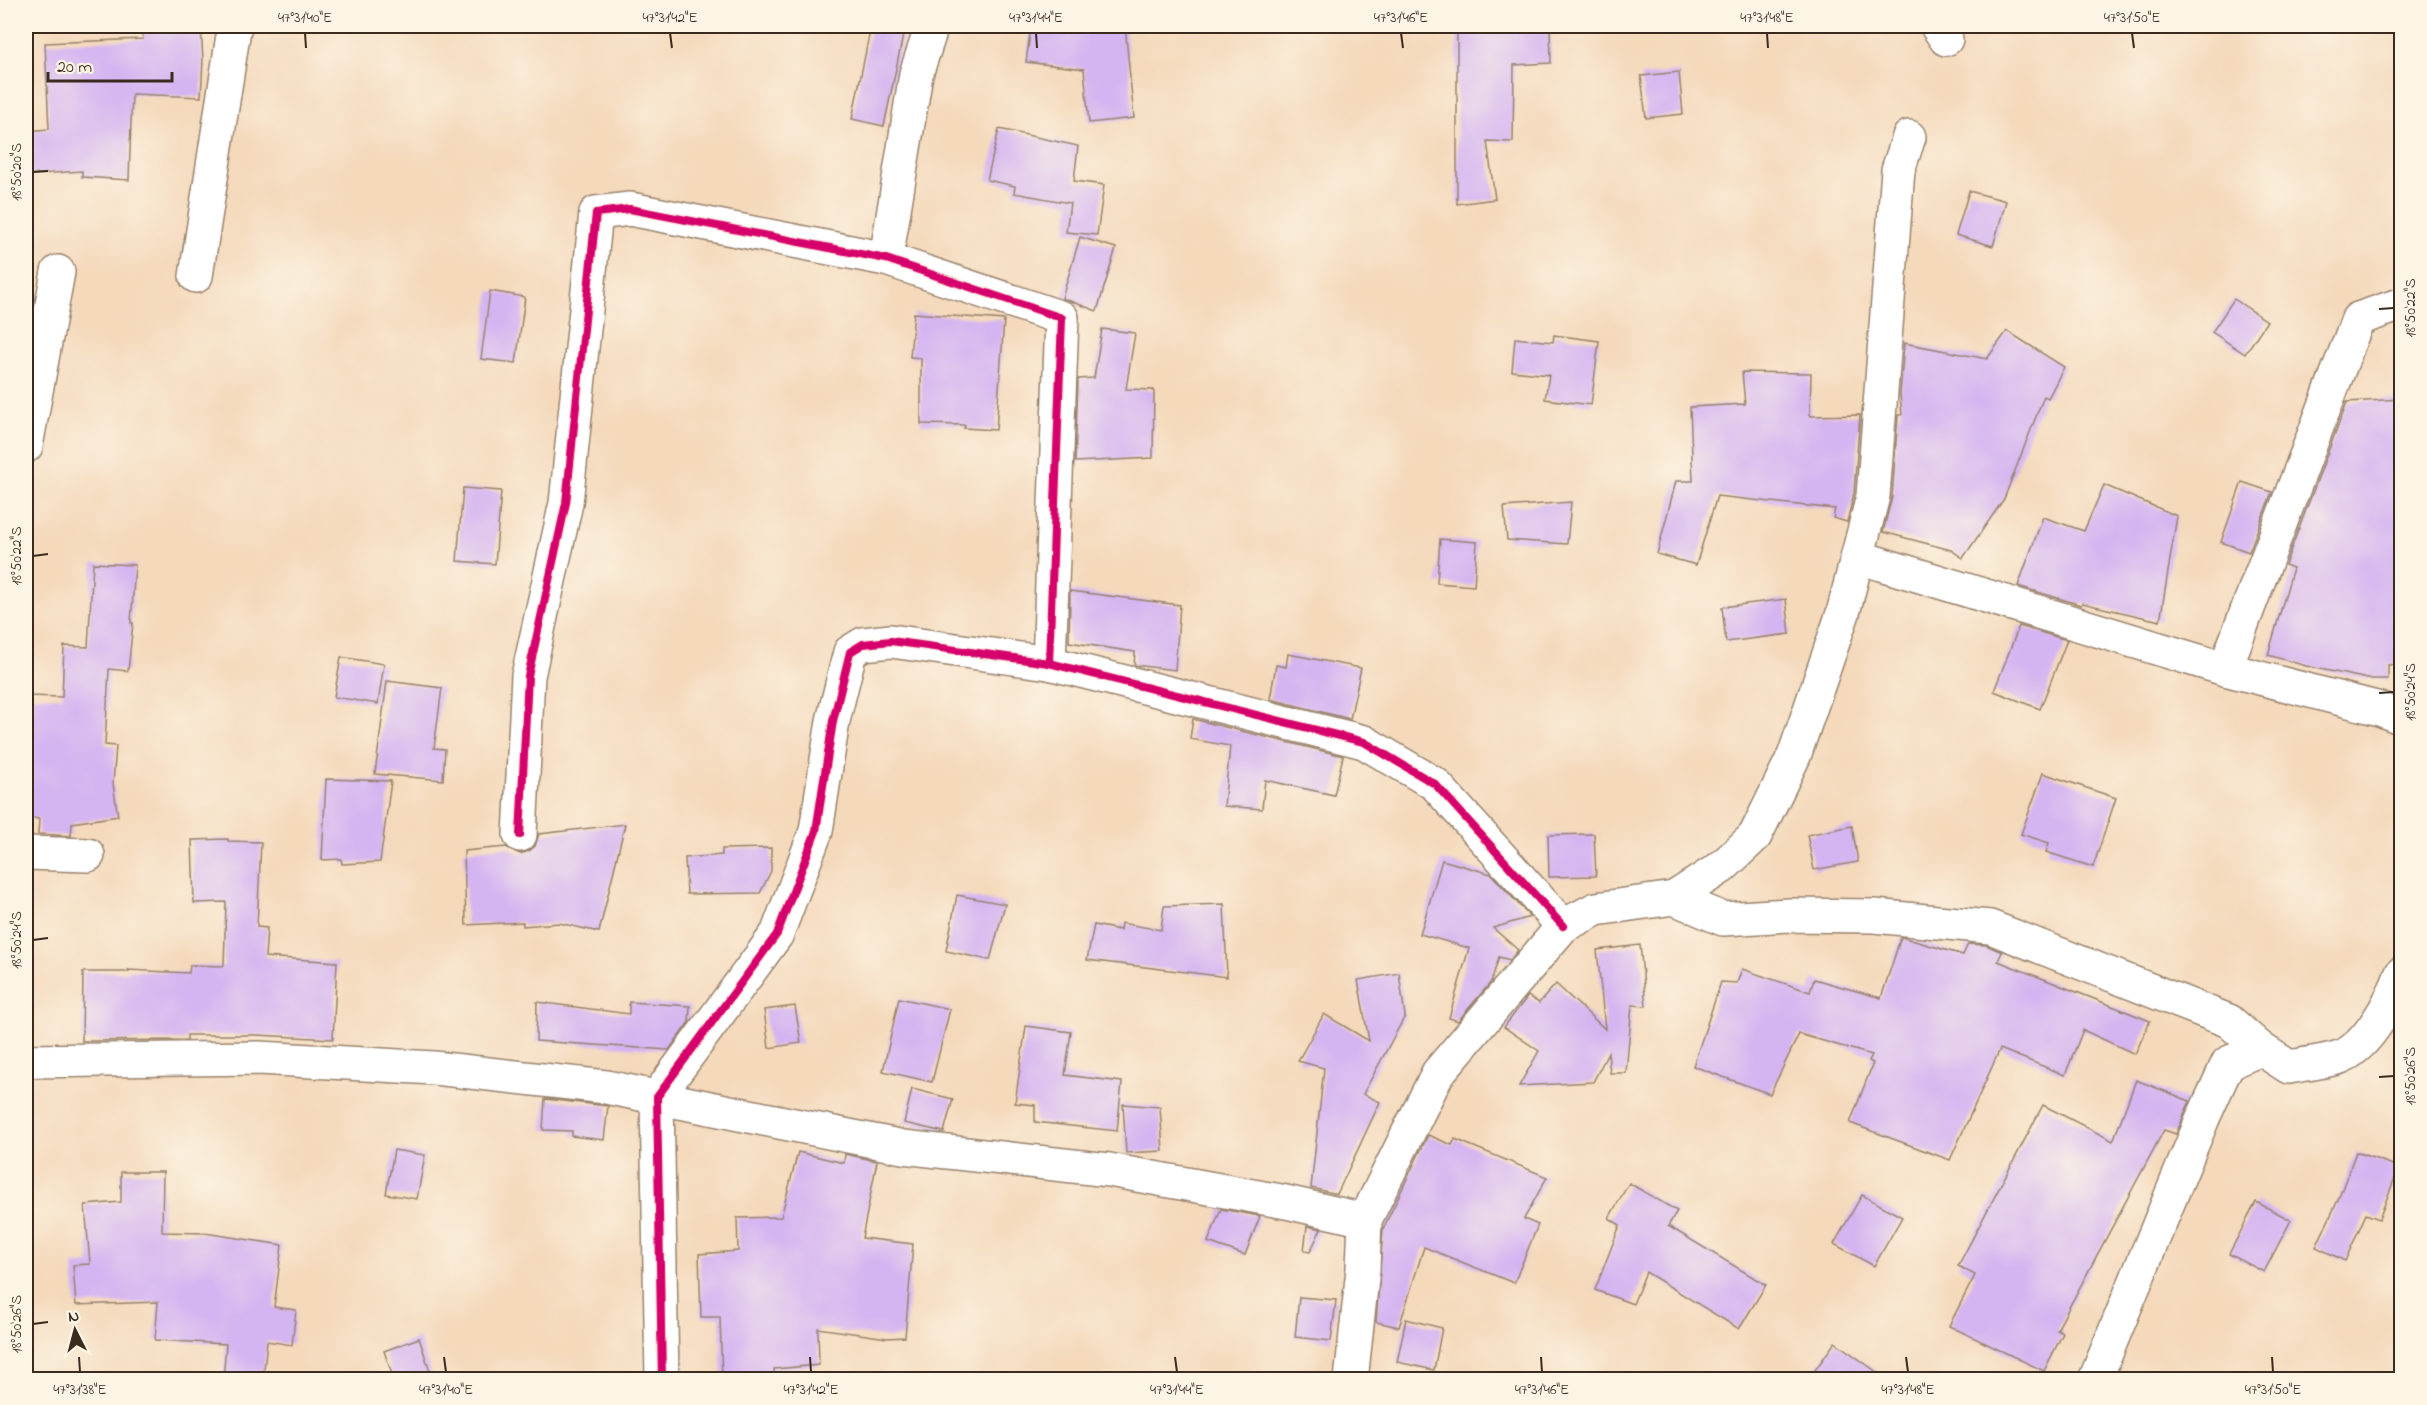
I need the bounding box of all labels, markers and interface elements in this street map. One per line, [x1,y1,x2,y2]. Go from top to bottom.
text: 47°31'40"E [278,7,332,29]
text: 47°31'42"E [642,7,698,29]
text: 47°31'44"E [1009,7,1063,29]
text: 47°31'46"E [1374,7,1428,29]
text: 47°31'48"E [1740,7,1794,29]
text: 47°31'50"E [2104,7,2160,29]
scale bar [48,45,172,83]
text: 20 m [57,55,92,81]
text: 18°50'20"S [6,143,28,201]
text: 18°50'22"S [2400,278,2422,338]
text: 18°50'22"S [6,526,28,586]
text: 18°50'24"S [2400,663,2422,721]
text: 18°50'24"S [6,911,28,969]
text: 18°50'26"S [2400,1047,2422,1105]
text: 18°50'26"S [6,1295,28,1353]
north arrow [45,1300,105,1360]
text: N [67,1305,80,1330]
text: 47°31'38"E [53,1379,107,1401]
text: 47°31'40"E [419,1379,473,1401]
text: 47°31'42"E [783,1379,839,1401]
text: 47°31'44"E [1150,1379,1204,1401]
text: 47°31'46"E [1515,1379,1569,1401]
text: 47°31'48"E [1881,1379,1935,1401]
text: 47°31'50"E [2245,1379,2301,1401]

